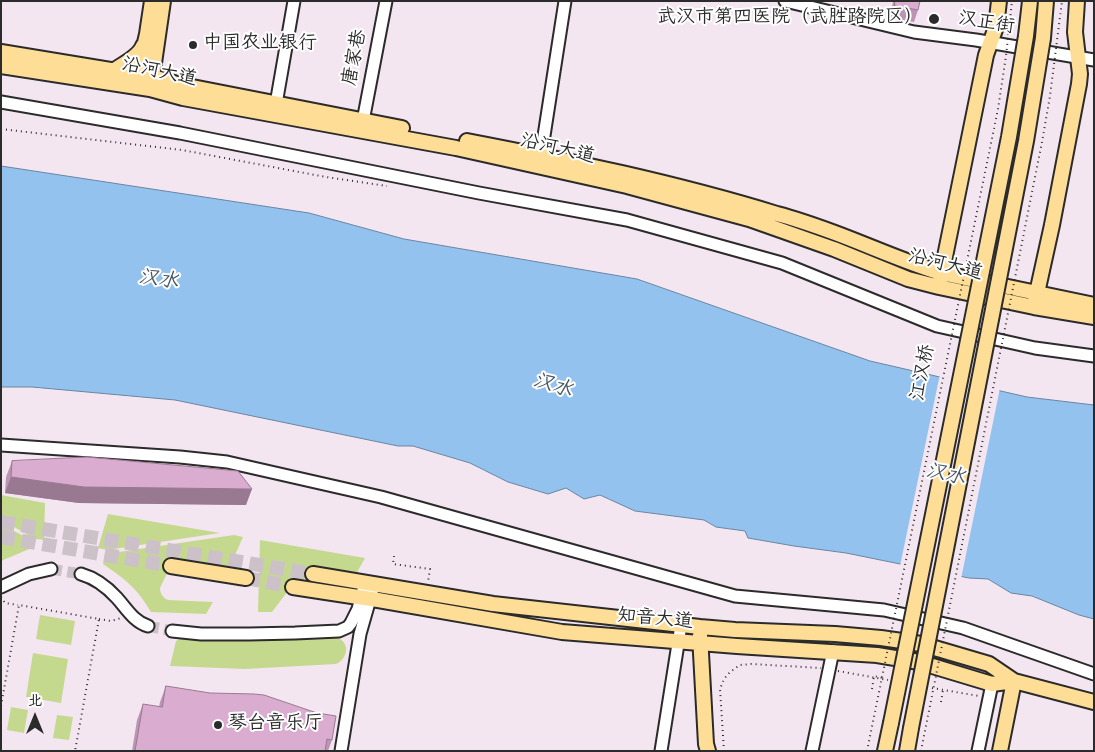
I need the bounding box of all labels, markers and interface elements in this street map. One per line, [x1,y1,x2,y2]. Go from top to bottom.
place label: 武汉市第四医院（武胜路院区） [657,8,923,30]
street label: 汉正街 [956,9,1016,41]
marker: 武汉市第四医院（武胜路院区） [927,12,941,26]
street label: 唐家巷 [340,28,374,88]
place label: 中国农业银行 [203,34,317,56]
marker: 中国农业银行 [187,39,199,51]
street label: 沿河大道 [119,55,199,93]
street label: 沿河大道 [517,131,597,171]
street label: 沿河大道 [905,247,985,287]
water label: 汉水 [137,268,179,296]
street label: 江汉桥 [908,343,942,403]
water label: 汉水 [529,371,575,405]
water label: 汉水 [923,461,967,493]
street label: 知音大道 [616,606,694,636]
north arrow [10,692,60,742]
text: 北 [28,692,42,712]
place label: 琴台音乐厅 [228,714,323,736]
marker: 琴台音乐厅 [212,719,224,731]

